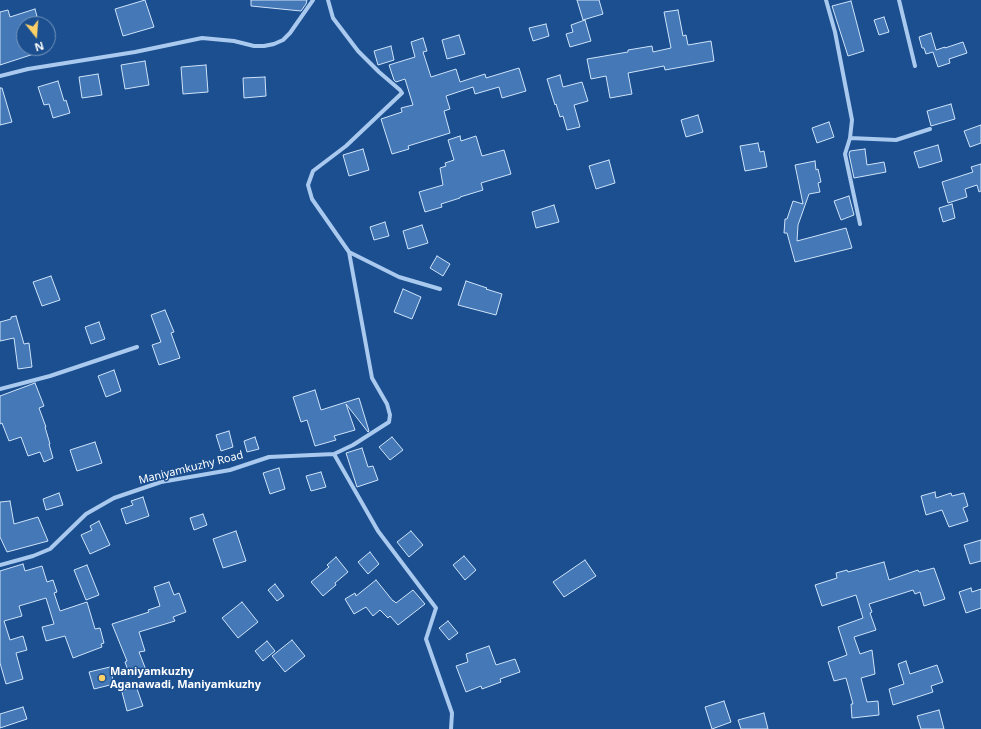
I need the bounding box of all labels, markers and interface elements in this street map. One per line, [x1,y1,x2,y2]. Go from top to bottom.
north arrow [16,16,56,56]
text: N [33,39,46,55]
street label: Maniyamkuzhy Road [137,449,245,487]
place label: Maniyamkuzhy Aganawadi, Maniyamkuzhy [110,665,261,691]
marker: Maniyamkuzhy Aganawadi, Maniyamkuzhy [97,673,107,683]

